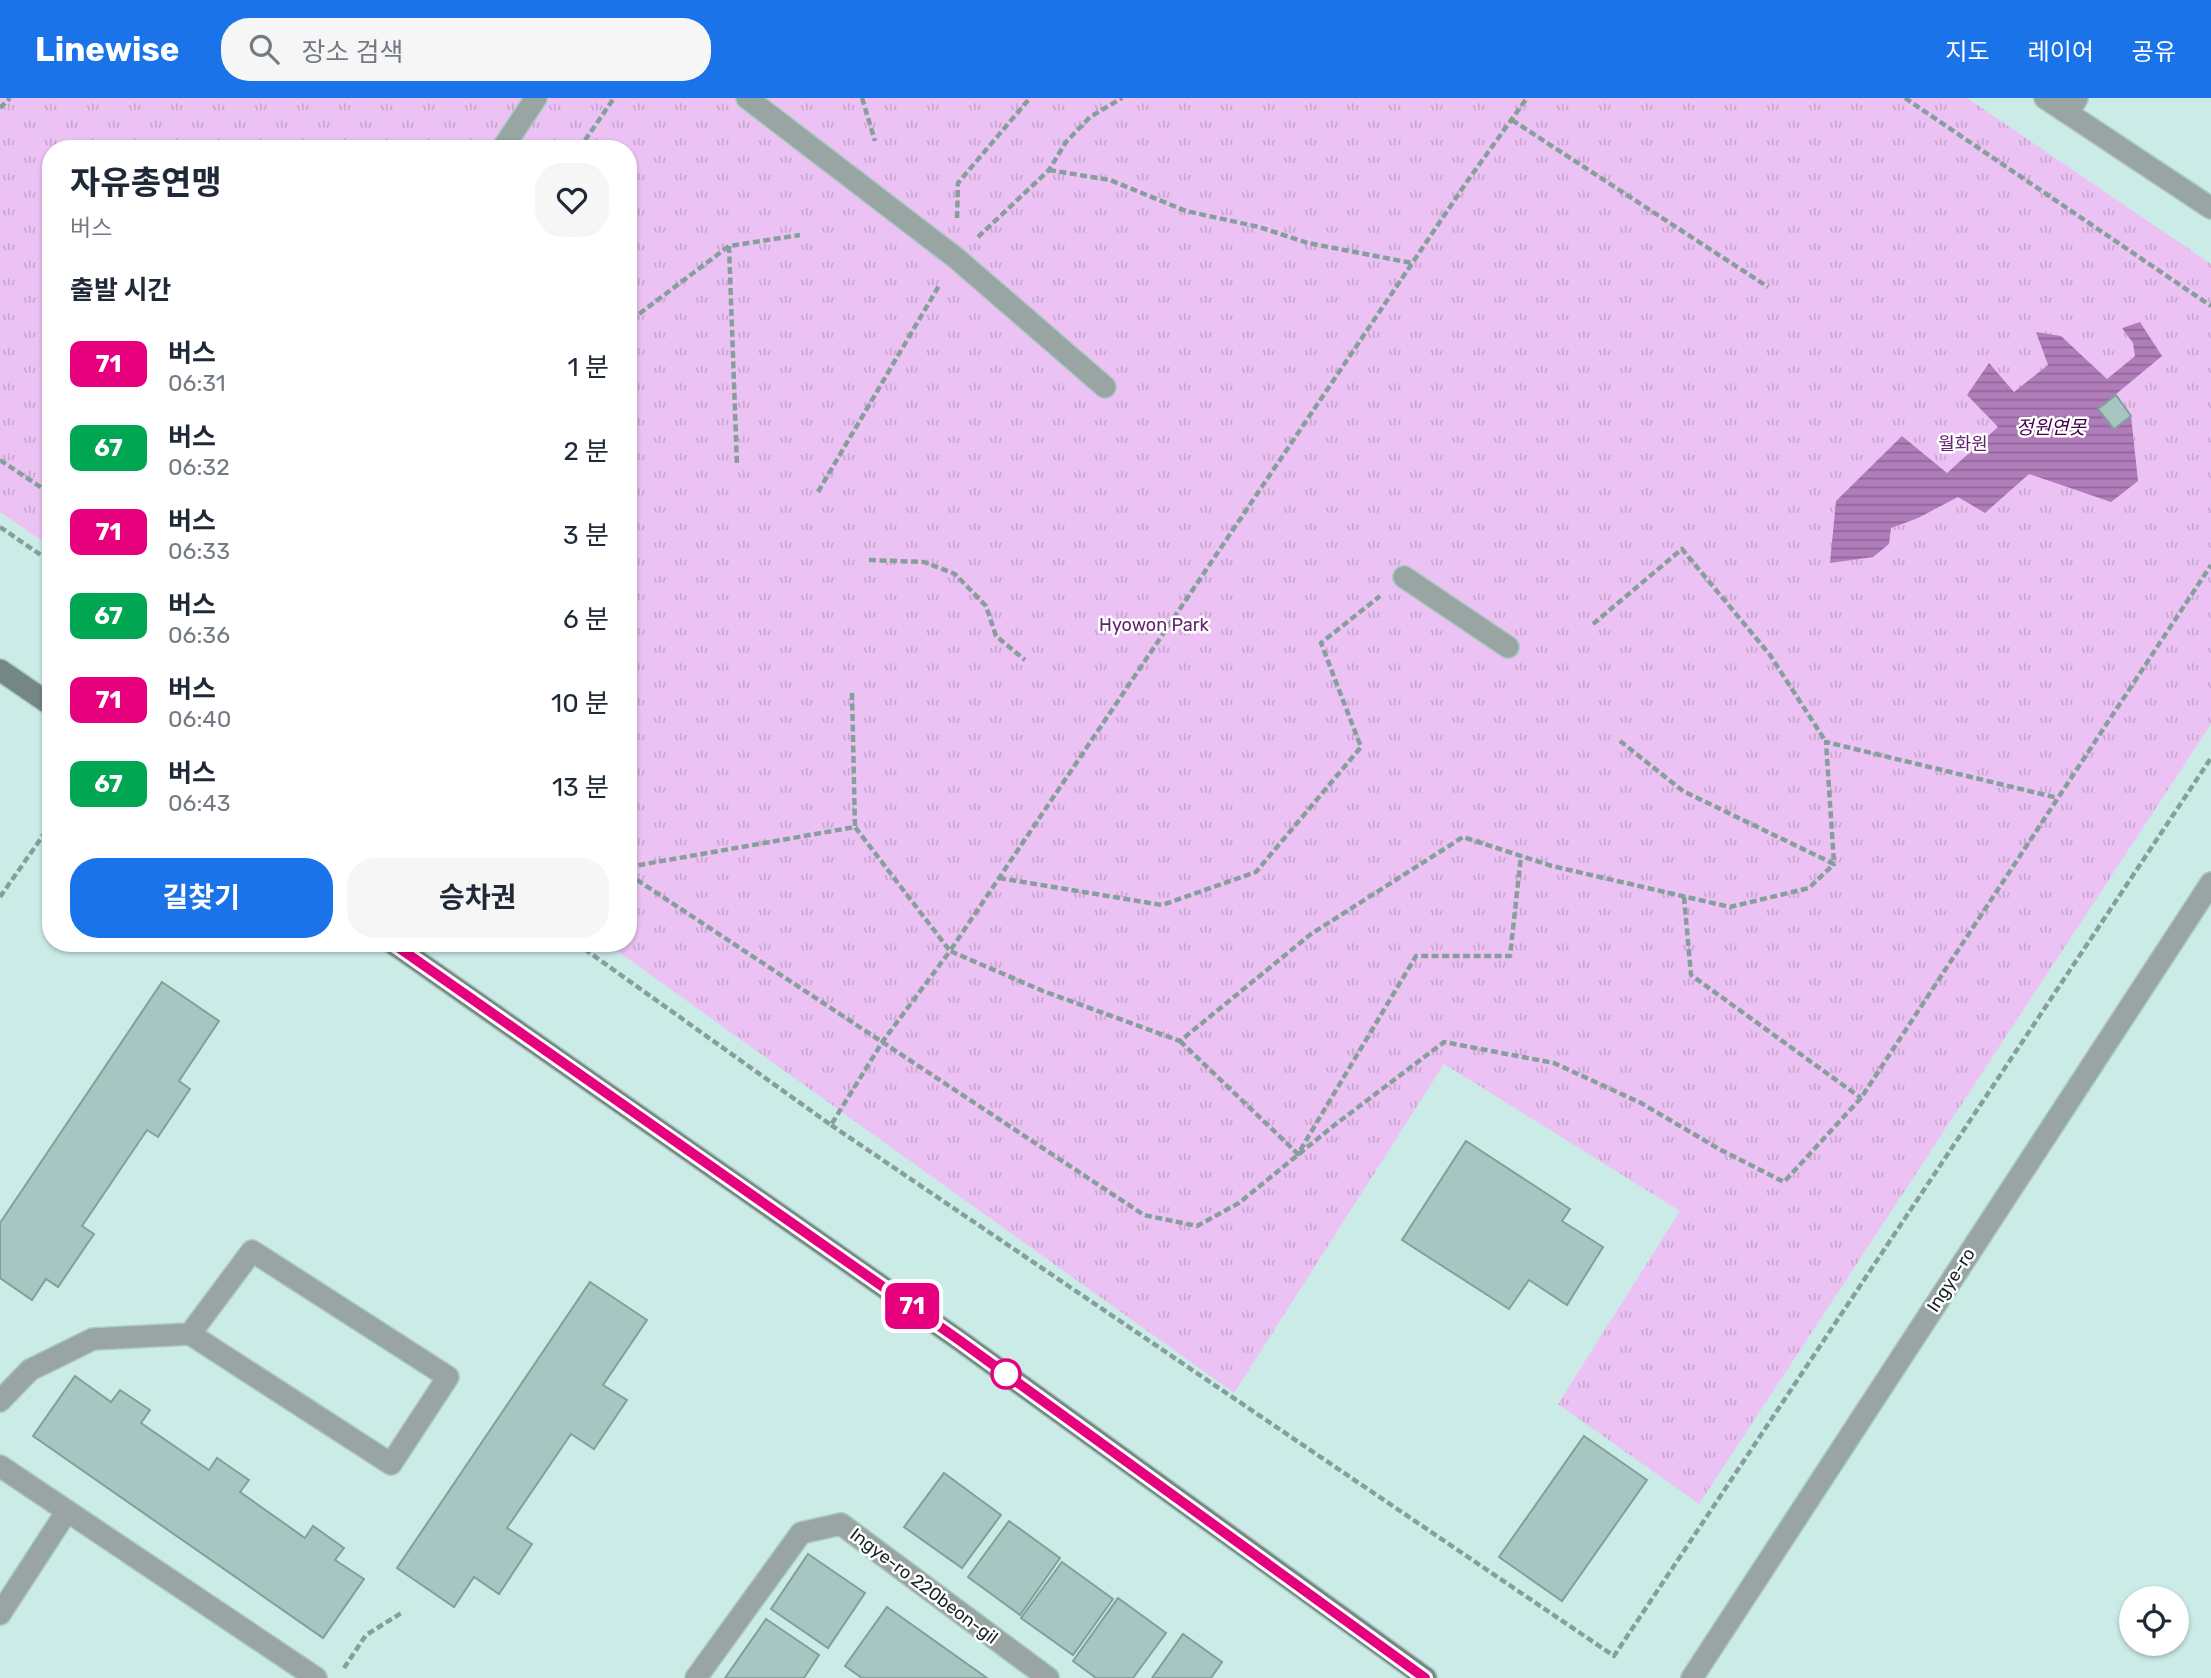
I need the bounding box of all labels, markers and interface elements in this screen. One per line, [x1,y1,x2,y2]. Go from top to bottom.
search box [221,18,711,81]
text: Linewise [35,30,179,69]
icon: search [245,30,283,68]
text: 장소 검색 [301,37,403,68]
text: 지도 [1945,38,1990,66]
text: 레이어 [2028,38,2094,66]
text: 공유 [2132,38,2176,66]
text: 자유총연맹 [70,163,222,202]
button: heart [535,163,609,237]
text: 버스 [70,214,112,242]
text: 출발 시간 [70,275,171,306]
text: 버스 [168,338,216,369]
text: 71 [96,350,121,378]
text: 1 분 [568,352,609,383]
text: 06:31 [168,369,226,397]
water label: 정원연못 [2016,416,2087,439]
text: 버스 [168,422,216,453]
park label: 월화원 [1938,433,1988,455]
text: 67 [94,434,123,462]
text: 2 분 [563,436,609,467]
text: 06:32 [168,453,230,481]
text: 버스 [168,506,216,537]
text: 71 [96,518,121,546]
text: 3 분 [563,520,609,551]
text: 06:33 [168,537,230,565]
text: 버스 [168,590,216,621]
text: 67 [94,602,123,630]
text: 6 분 [563,604,609,635]
park label: Hyowon Park [1099,614,1210,636]
text: 06:36 [168,621,230,649]
text: 버스 [168,674,216,705]
text: 71 [96,686,121,714]
text: 10 분 [551,688,609,719]
text: 06:40 [168,705,231,733]
text: 버스 [168,758,216,789]
text: 67 [94,770,123,798]
text: 13 분 [552,772,609,803]
text: 06:43 [168,789,230,817]
button: 길찾기 [70,858,333,938]
button: 승차권 [347,858,609,938]
street label: Ingye-ro [1922,1244,1980,1316]
line badge: 71 [880,1283,944,1329]
text: 71 [899,1292,925,1320]
unlabelled marker [991,1359,1021,1389]
street label: Ingye-ro 220beon-gil [846,1523,1002,1649]
map controls [2119,1586,2189,1656]
button: locate [2119,1586,2189,1656]

